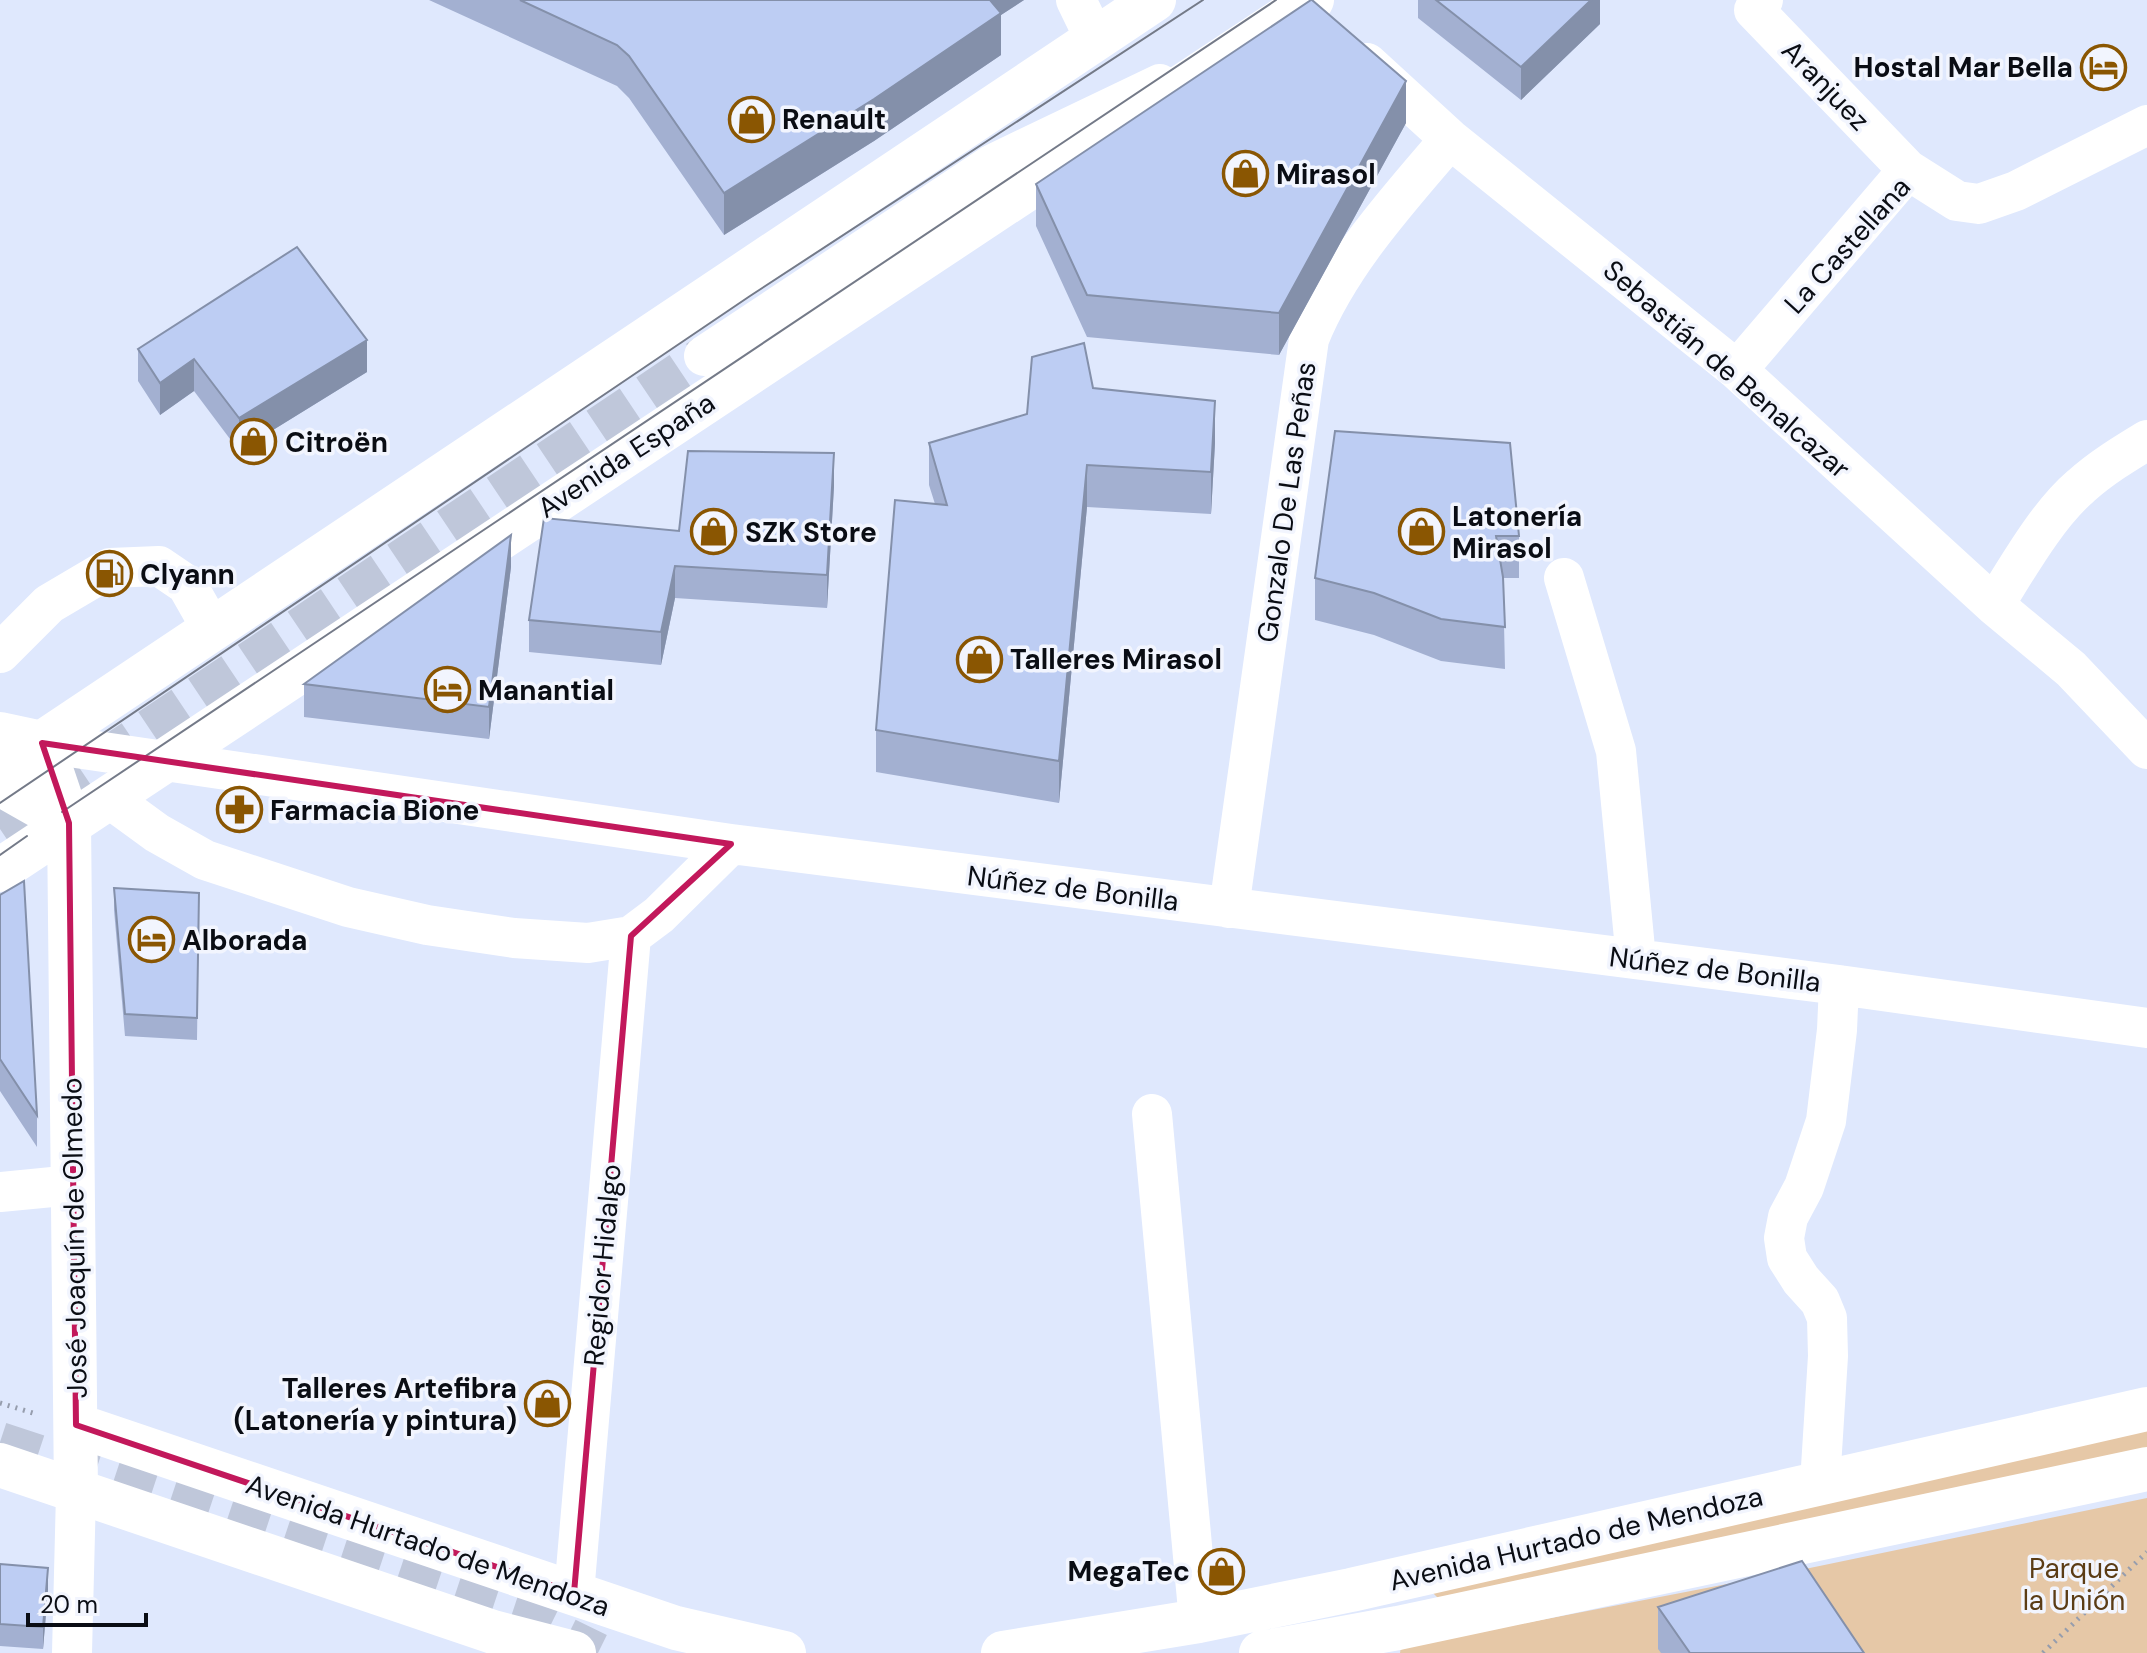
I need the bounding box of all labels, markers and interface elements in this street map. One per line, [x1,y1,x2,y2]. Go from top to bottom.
street label: Aranjuez [1773,32,1878,138]
hotel icon: Hostal Mar Bella [2080,43,2128,91]
place label: Hostal Mar Bella [1854,49,2073,86]
shop icon: Renault [727,95,775,143]
place label: Renault [782,101,886,138]
shop icon: Mirasol [1221,150,1269,198]
place label: Mirasol [1276,156,1376,193]
street label: La Castellana [1776,169,1919,322]
street label: Sebastián de Benalcazar [1595,252,1858,487]
street label: Gonzalo De Las Peñas [1248,359,1325,645]
street label: Avenida España [531,384,722,527]
shop icon: Citroën [230,418,278,466]
place label: Citroën [285,424,388,461]
place label: Latonería Mirasol [1452,498,1582,567]
shop icon: SZK Store [690,508,738,556]
shop icon: Latonería Mirasol [1397,508,1445,556]
place label: SZK Store [745,514,877,551]
fuel station icon: Clyann [85,550,133,598]
place label: Clyann [140,556,235,593]
shop icon: Talleres Mirasol [955,635,1003,683]
place label: Talleres Mirasol [1010,641,1222,678]
hotel icon: Manantial [423,666,471,714]
place label: Manantial [478,672,614,709]
pharmacy icon: Farmacia Bione [215,786,263,834]
place label: Farmacia Bione [270,792,479,829]
street label: Núñez de Bonilla [965,857,1181,920]
hotel icon: Alborada [127,916,175,964]
place label: Alborada [182,922,307,959]
street label: Núñez de Bonilla [1607,938,1823,1001]
street label: José Joaquín de Olmedo [53,1077,96,1399]
street label: Regidor Hidalgo [575,1163,630,1367]
place label: Talleres Artefibra (Latonería y pintura) [234,1370,517,1439]
shop icon: Talleres Artefibra (Latonería y pintura) [524,1380,572,1428]
street label: Avenida Hurtado de Mendoza [241,1466,614,1625]
street label: Avenida Hurtado de Mendoza [1386,1477,1766,1599]
shop icon: MegaTec [1197,1547,1245,1595]
park label: Parque la Unión [2023,1550,2125,1619]
place label: MegaTec [1068,1553,1190,1590]
scale bar [28,1577,146,1627]
text: 20 m [40,1589,98,1620]

